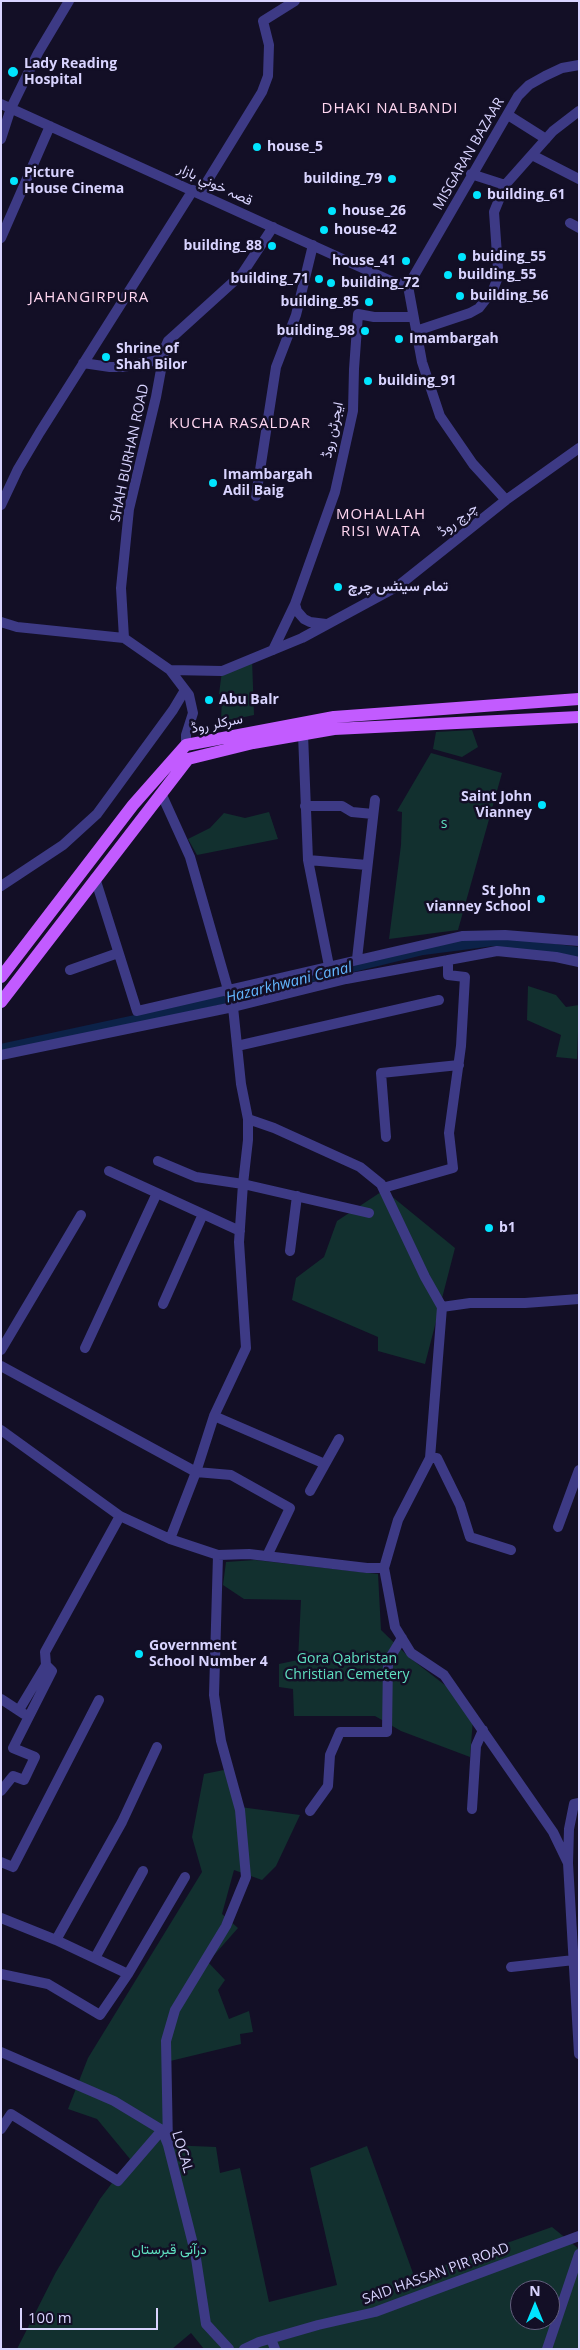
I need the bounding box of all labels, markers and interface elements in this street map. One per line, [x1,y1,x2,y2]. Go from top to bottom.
place label: Lady Reading Hospital [24,56,117,88]
marker: Lady Reading Hospital [6,65,20,79]
street label: MISGARAN BAZAAR [430,95,508,213]
district label: DHAKI NALBANDI [320,100,460,118]
place label: house_5 [267,139,323,155]
marker: house_5 [251,141,263,153]
street label: قصہ خوني بازار [175,160,255,210]
place label: Picture House Cinema [24,165,124,198]
place label: building_79 [303,171,382,187]
marker: building_79 [386,173,398,185]
marker: Picture House Cinema [8,175,20,187]
place label: building_61 [487,187,566,203]
marker: building_61 [471,189,483,201]
place label: house_26 [342,203,406,219]
marker: house_26 [326,205,338,217]
place label: house-42 [334,222,397,238]
marker: house-42 [318,224,330,236]
place label: building_88 [183,238,262,254]
marker: building_88 [266,240,278,252]
place label: buiding_55 [472,249,546,265]
marker: buiding_55 [456,251,468,263]
place label: house_41 [332,253,396,269]
marker: house_41 [400,255,412,267]
place label: building_55 [458,267,537,283]
marker: building_55 [442,269,454,281]
place label: building_71 [230,271,309,287]
marker: building_71 [313,273,325,285]
place label: building_72 [341,275,420,291]
marker: building_72 [325,277,337,289]
place label: building_56 [470,288,549,304]
district label: JAHANGIRPURA [27,289,151,307]
marker: building_56 [454,290,466,302]
place label: building_85 [280,294,359,310]
marker: building_85 [363,296,375,308]
place label: building_98 [276,323,355,339]
marker: building_98 [359,325,371,337]
place label: Imambargah [409,331,499,347]
marker: Imambargah [393,333,405,345]
place label: Shrine of Shah Bilor [116,341,187,374]
marker: Shrine of Shah Bilor [100,351,112,363]
place label: building_91 [378,373,457,389]
marker: building_91 [362,375,374,387]
street label: SHAH BURHAN ROAD [107,382,153,524]
street label: ایجرٹن روڈ [319,400,347,460]
district label: KUCHA RASALDAR [167,415,313,433]
place label: Imambargah Adil Baig [223,467,313,500]
marker: Imambargah Adil Baig [207,477,219,489]
street label: چرچ روڈ [435,499,481,541]
district label: MOHALLAH RISI WATA [335,506,427,541]
place label: تمام سینٹس چرچ [348,579,448,595]
marker: تمام سینٹس چرچ [332,581,344,593]
place label: Abu Balr [219,692,279,708]
marker: Abu Balr [203,694,215,706]
street label: سرکلر روڈ [190,711,244,737]
place label: Saint John Vianney [461,789,532,822]
marker: Saint John Vianney [536,799,548,811]
park label: s [441,816,447,832]
place label: St John vianney School [426,883,531,916]
marker: St John vianney School [535,893,547,905]
water label: Hazarkhwani Canal [224,959,354,1007]
place label: b1 [499,1220,516,1236]
marker: b1 [483,1222,495,1234]
place label: Government School Number 4 [149,1638,268,1670]
marker: Government School Number 4 [133,1648,145,1660]
park label: Gora Qabristan Christian Cemetery [285,1651,409,1684]
street label: LOCAL [168,2129,196,2175]
street label: SAID HASSAN PIR ROAD [360,2240,512,2308]
park label: درآنی قبرستان [131,2242,207,2258]
north arrow [510,2280,560,2330]
text: N [529,2281,541,2300]
scale bar [22,2298,160,2330]
text: 100 m [28,2307,72,2327]

